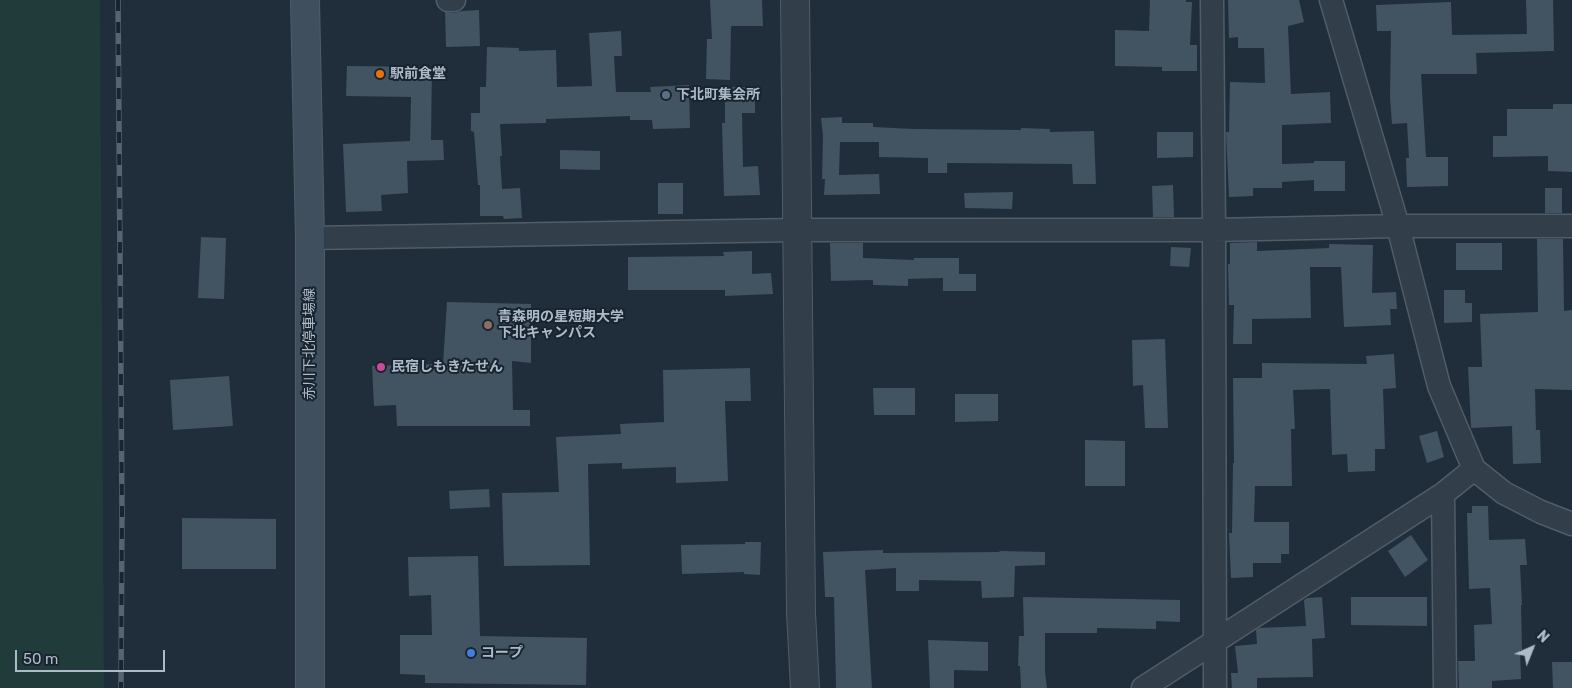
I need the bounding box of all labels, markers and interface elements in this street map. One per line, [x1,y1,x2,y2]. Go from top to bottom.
place label: 駅前食堂 [390,66,446,82]
marker: 駅前食堂 [374,68,386,80]
place label: 下北町集会所 [676,87,760,103]
marker: 下北町集会所 [660,89,672,101]
street label: 赤川下北停車場線 [302,288,318,400]
place label: 青森明の星短期大学 下北キャンパス [498,309,624,342]
marker: 青森明の星短期大学 下北キャンパス [482,319,494,331]
place label: 民宿しもきたせん [391,359,503,375]
marker: 民宿しもきたせん [375,361,387,373]
north arrow [1507,623,1557,673]
text: N [1533,627,1552,646]
scale bar [18,640,168,672]
place label: コープ [481,645,523,661]
marker: コープ [465,647,477,659]
text: 50 m [23,650,58,668]

